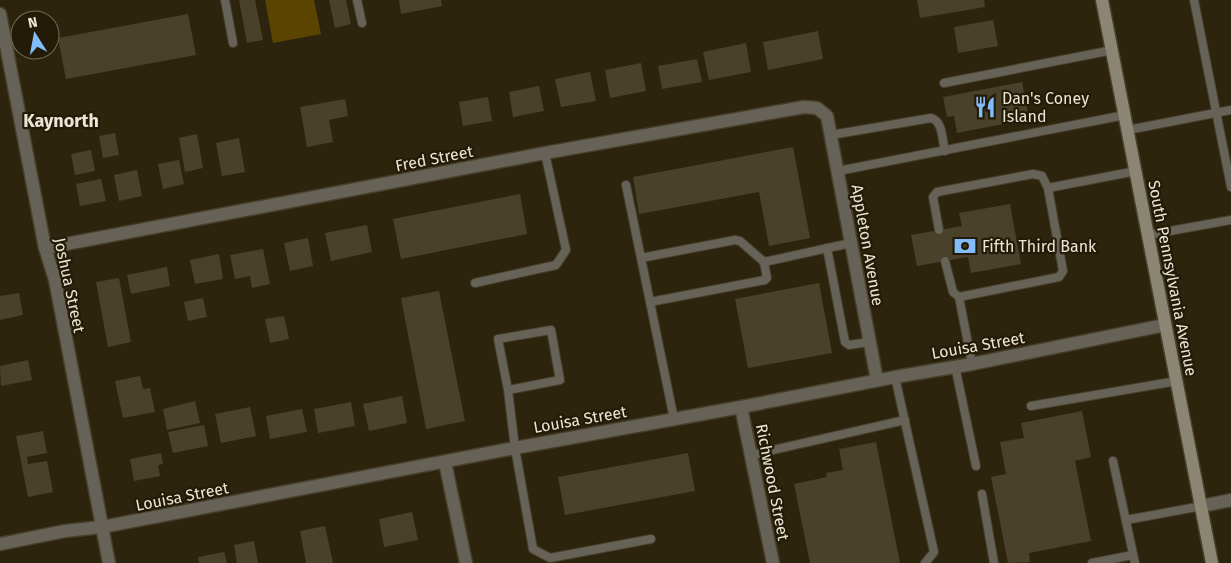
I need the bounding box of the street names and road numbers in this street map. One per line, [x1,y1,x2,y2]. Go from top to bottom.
street label: Fred Street [394,142,475,175]
street label: South Pennsylvania Avenue [1144,179,1201,378]
street label: Appleton Avenue [847,183,888,307]
street label: Joshua Street [50,236,89,335]
street label: Louisa Street [930,328,1026,363]
street label: Louisa Street [532,402,628,437]
street label: Richwood Street [752,422,793,542]
street label: Louisa Street [134,478,230,515]

